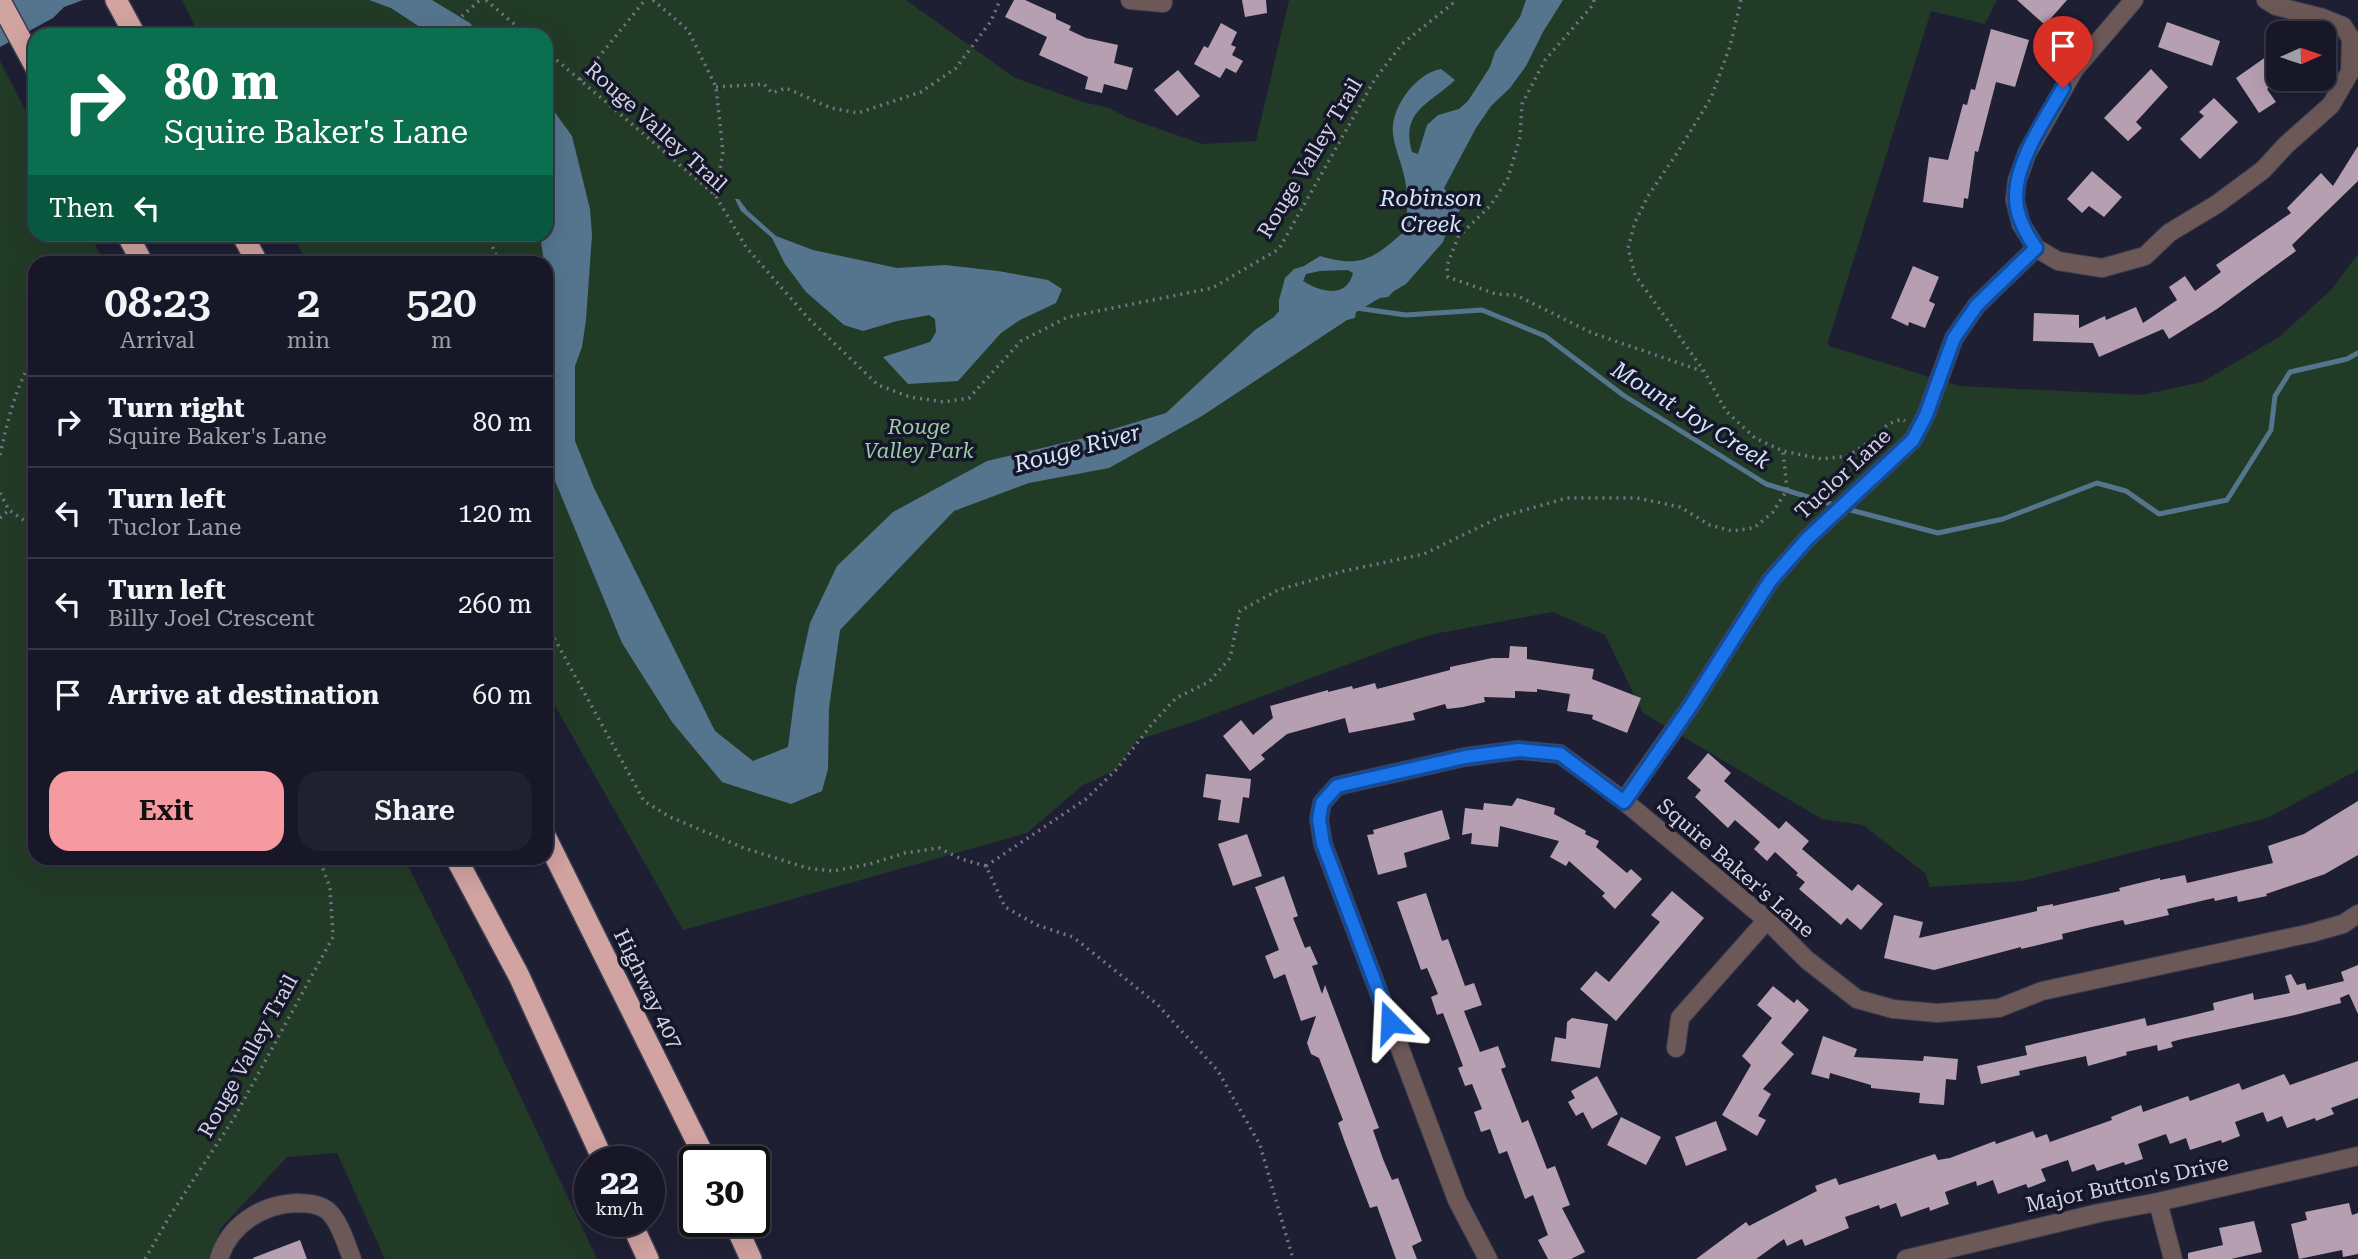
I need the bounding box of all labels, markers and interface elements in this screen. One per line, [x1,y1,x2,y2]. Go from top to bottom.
pin [2033,16,2093,88]
north arrow [2266,21,2336,91]
map controls [2266,21,2336,91]
icon: arrive [2044,27,2082,65]
text: 80 m [164,54,279,111]
icon: right [49,56,140,147]
street label: Rouge Valley Trail [580,57,732,197]
street label: Rouge Valley Trail [1253,73,1367,242]
text: Squire Baker's Lane [164,113,468,151]
water label: Robinson Creek [1379,185,1482,238]
icon: left [128,189,166,227]
text: Then [49,193,114,223]
text: 08:23 [104,278,211,327]
text: 2 [297,278,320,327]
text: 520 [406,278,477,327]
text: Arrival [120,327,195,354]
text: min [287,327,330,354]
text: m [431,327,452,354]
water label: Mount Joy Creek [1606,355,1775,475]
text: Turn right [108,393,244,423]
icon: right [49,403,87,441]
text: 80 m [473,407,532,437]
park label: Rouge Valley Park [864,415,975,463]
water label: Rouge River [1010,419,1144,479]
text: Squire Baker's Lane [108,423,327,450]
street label: Tuclor Lane [1790,424,1896,524]
text: Turn left [108,484,226,514]
icon: left [49,494,87,532]
text: 120 m [458,498,532,528]
text: Tuclor Lane [108,514,241,541]
text: Turn left [108,575,226,605]
icon: left [49,585,87,623]
text: 260 m [458,589,532,619]
text: Billy Joel Crescent [108,605,315,632]
icon: arrive [49,676,87,714]
text: Arrive at destination [108,680,379,710]
text: 60 m [473,680,532,710]
button: Exit [49,771,284,851]
button: Share [298,771,532,851]
street label: Squire Baker's Lane [1653,793,1819,943]
street label: Highway 407 [609,925,687,1053]
street label: Rouge Valley Trail [193,970,303,1141]
position arrow [1353,985,1427,1059]
speed limit sign: 30 [679,1146,770,1237]
street label: Major Button's Drive [2023,1151,2231,1217]
text: 22 [600,1162,639,1203]
text: km/h [595,1198,644,1219]

